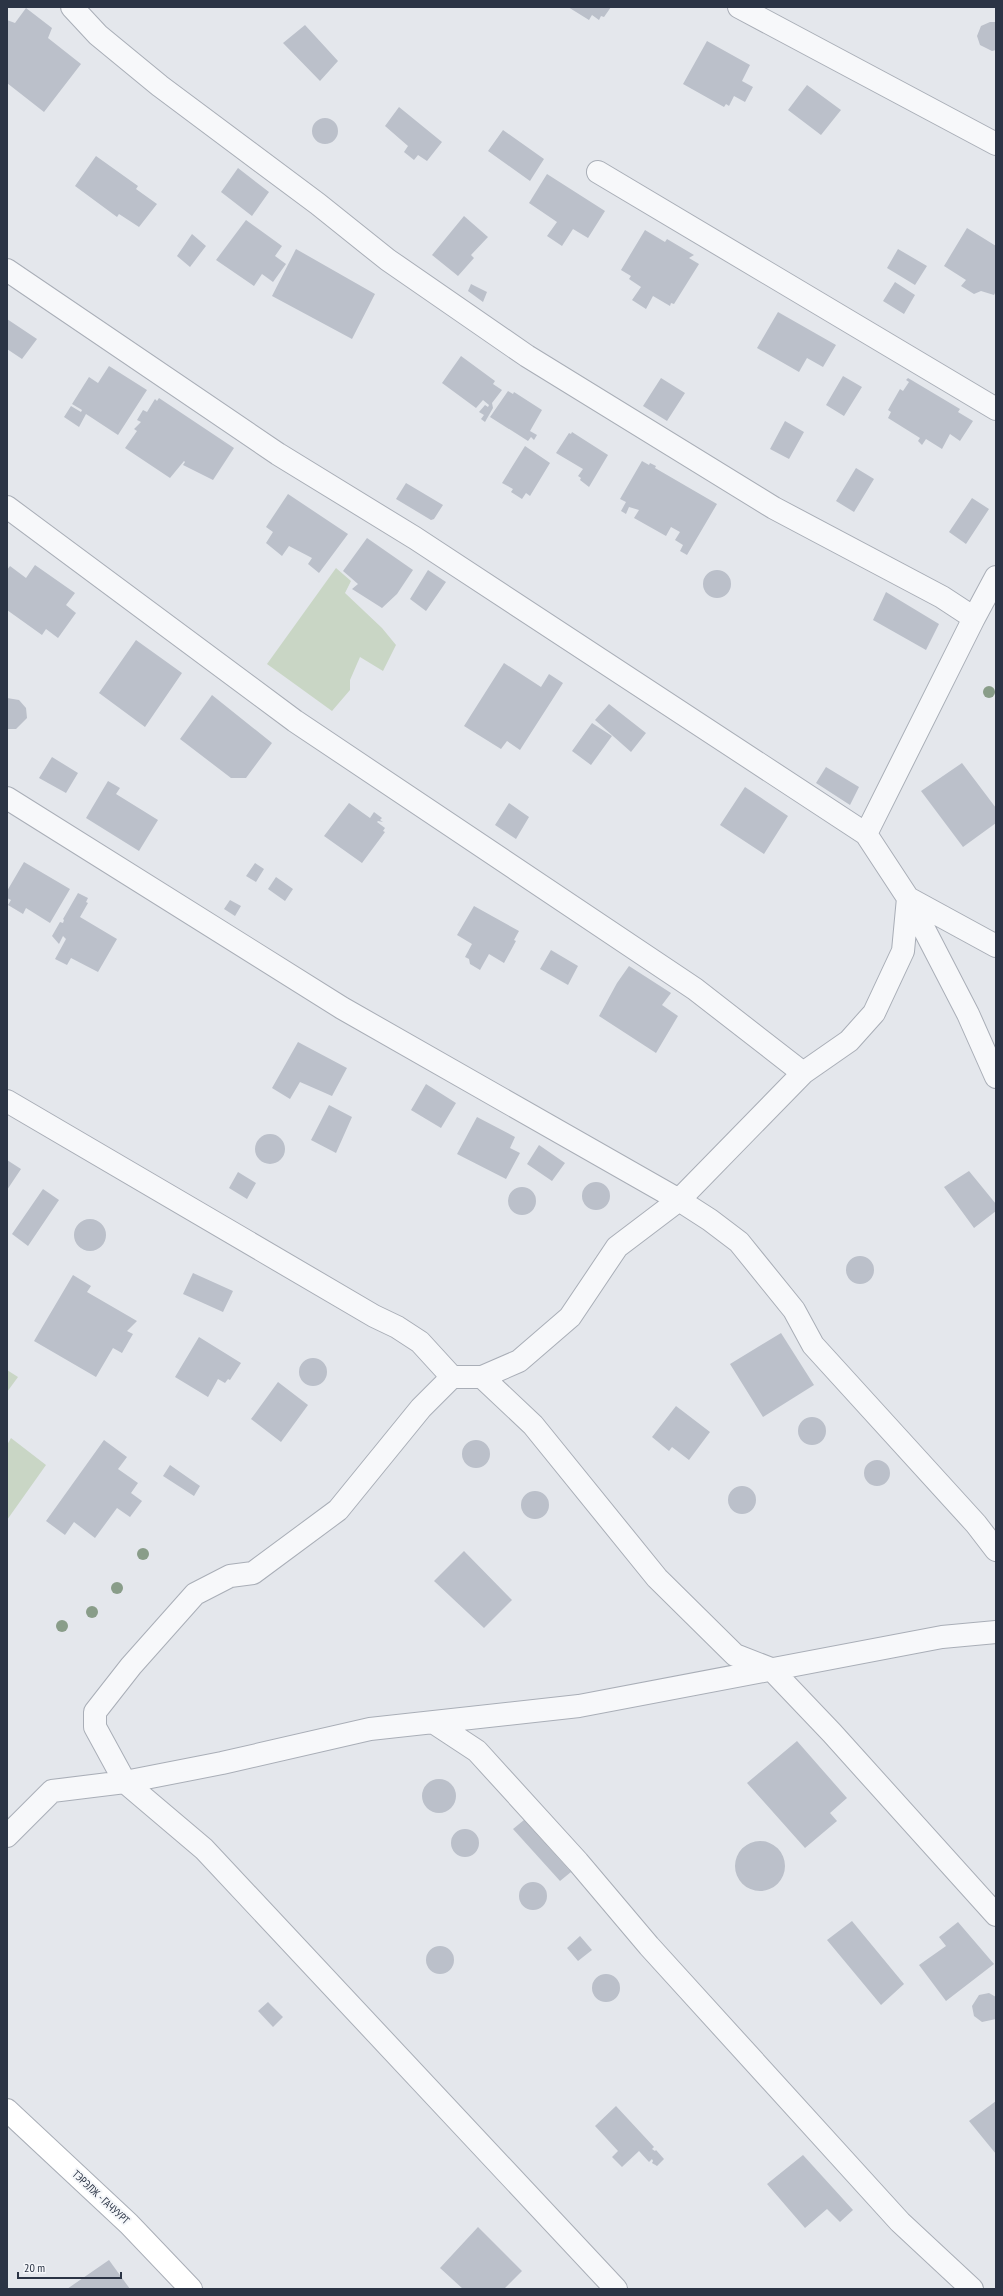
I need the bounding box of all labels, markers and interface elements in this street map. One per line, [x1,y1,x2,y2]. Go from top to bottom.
street label: ТЭРЭЛЖ - ГАЧУУРТ [69,2167,133,2227]
scale bar [18,2254,121,2280]
text: 20 m [24,2260,45,2275]

